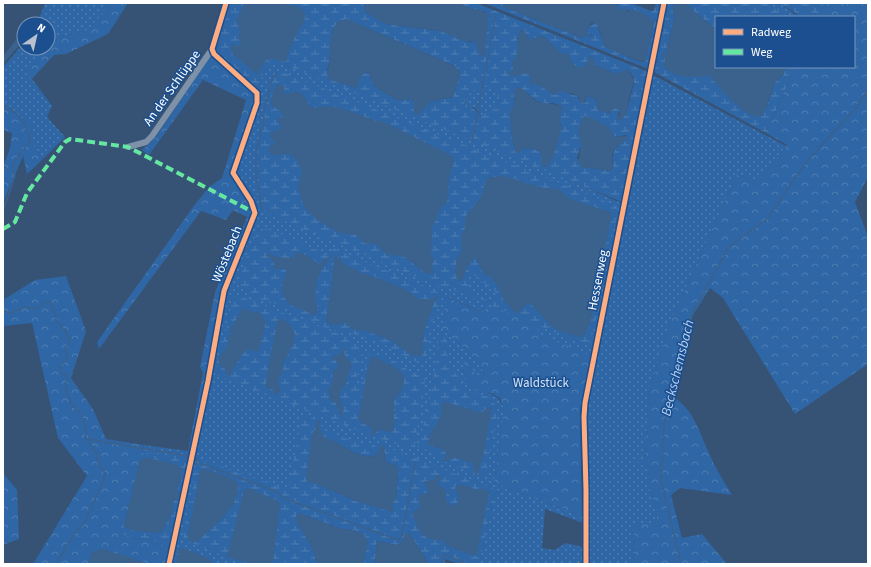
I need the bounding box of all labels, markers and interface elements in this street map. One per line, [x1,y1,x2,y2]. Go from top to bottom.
north arrow [16,16,56,56]
legend [715,16,855,68]
text: N [34,20,49,36]
text: Radweg [751,24,791,41]
text: Weg [751,44,772,61]
street label: An der Schlüppe [139,46,205,130]
street label: Wöstebach [207,223,247,285]
street label: Hessenweg [583,248,613,312]
water label: Beckschemsbach [656,318,700,418]
park label: Waldstück [513,374,570,392]

